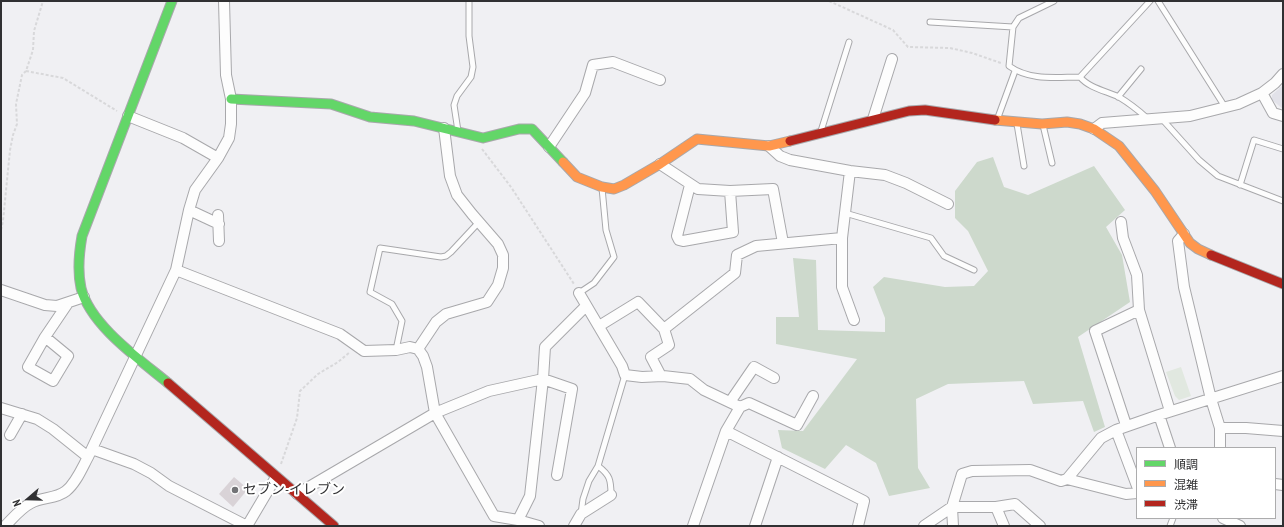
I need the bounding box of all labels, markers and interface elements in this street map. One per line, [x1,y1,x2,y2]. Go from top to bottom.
legend [1136,447,1276,519]
text: 順調 [1174,457,1198,472]
text: 混雑 [1174,477,1198,492]
north arrow [8,479,48,519]
place label: セブン-イレブン [243,482,345,498]
marker: セブン-イレブン [230,485,240,495]
text: 渋滞 [1174,497,1198,512]
text: N [9,498,24,508]

